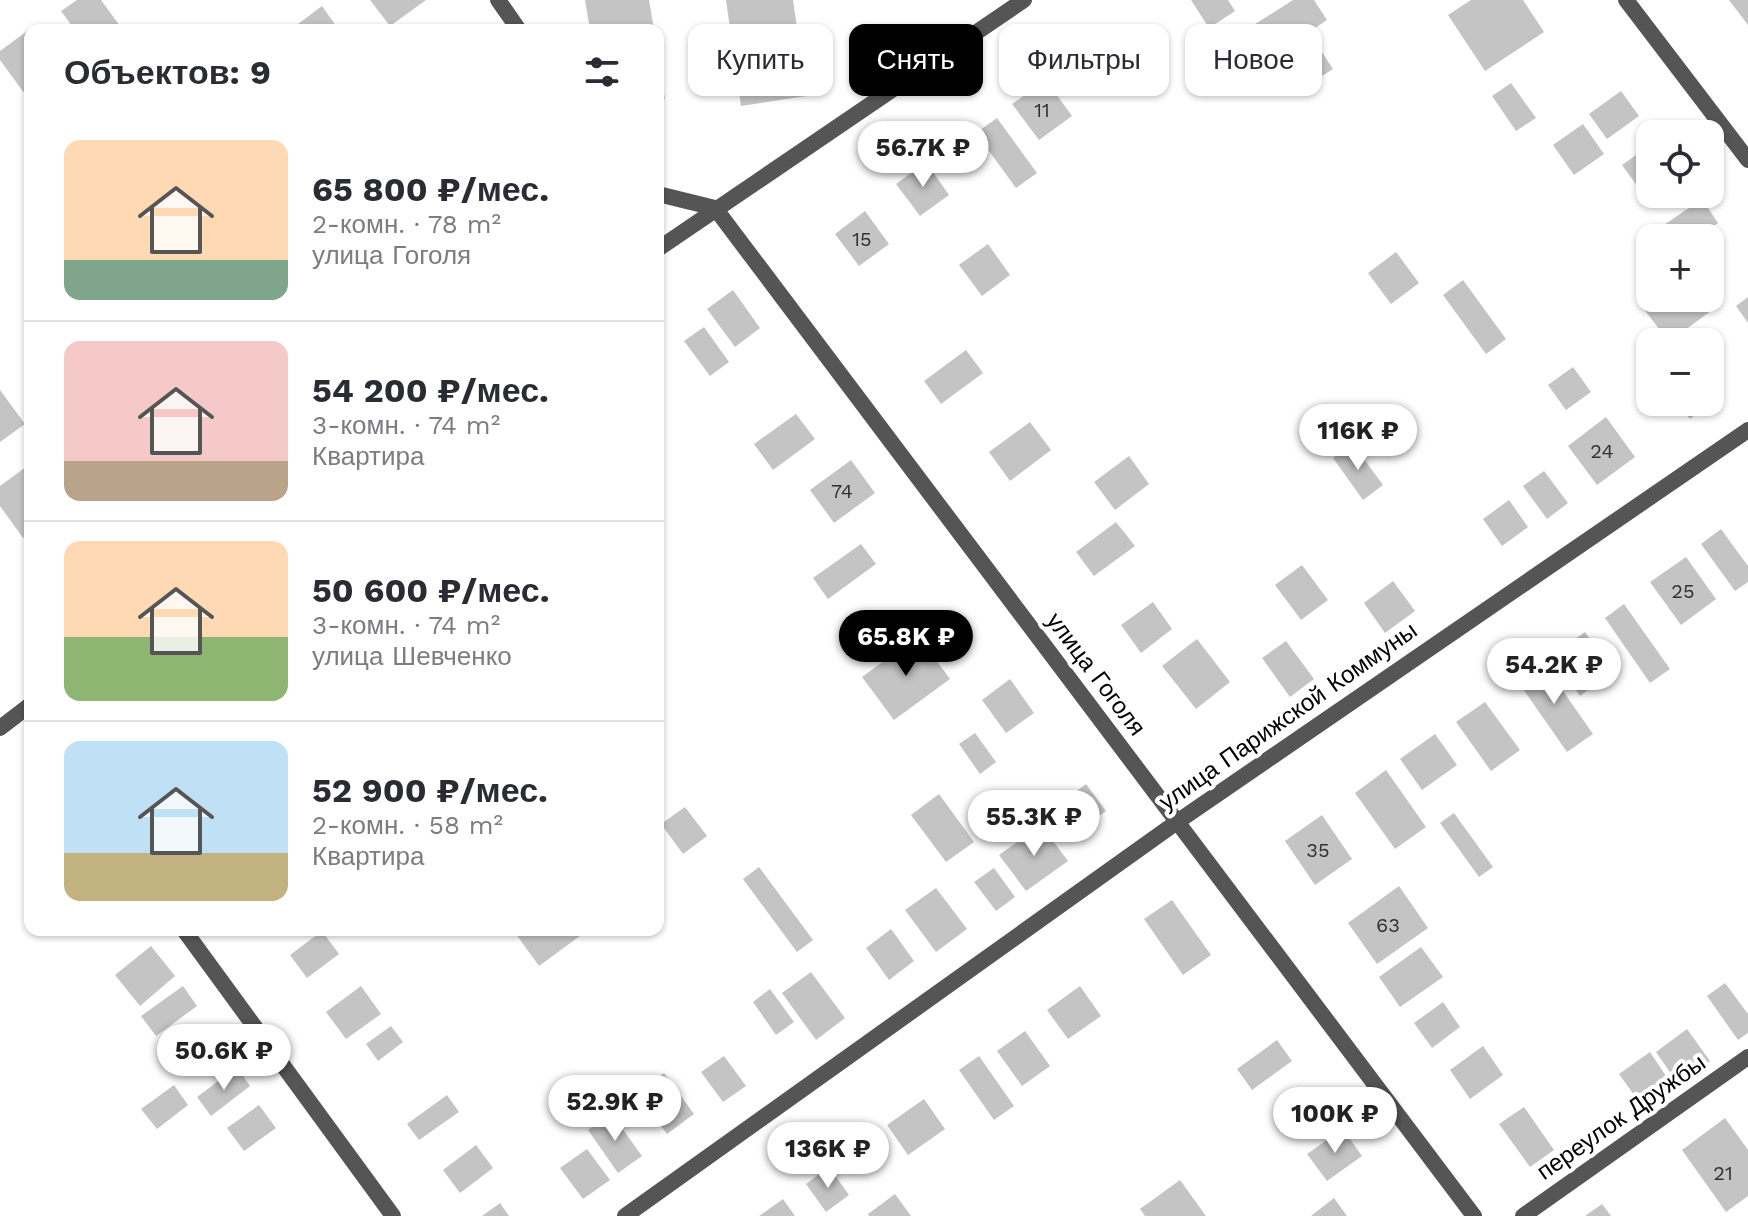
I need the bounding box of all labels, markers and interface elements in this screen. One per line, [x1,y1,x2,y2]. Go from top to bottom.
chip: Купить [688,24,833,96]
chip: Снять [849,24,983,96]
chip: Фильтры [999,24,1169,96]
chip: Новое [1185,24,1322,96]
icon: filters [580,50,624,94]
text: Объектов: 9 [64,52,271,92]
house number: 11 [1034,98,1050,122]
map controls [1636,120,1724,416]
button: locate [1636,120,1724,208]
pin: 56.7K ₽ [849,121,997,189]
text: 56.7K ₽ [876,132,970,162]
text: 65 800 ₽/мес. [312,169,549,209]
icon: home [128,172,224,268]
text: 2-комн. · 78 m² [312,209,501,239]
button: + [1636,224,1724,312]
house number: 15 [852,227,872,251]
text: улица Гоголя [312,240,471,270]
button: − [1636,328,1724,416]
text: 54 200 ₽/мес. [312,370,549,410]
icon: home [128,373,224,469]
pin: 116K ₽ [1293,404,1423,472]
text: 3-комн. · 74 m² [312,410,500,440]
text: 116K ₽ [1317,415,1399,445]
house number: 24 [1590,439,1614,463]
text: Квартира [312,441,424,471]
house number: 74 [831,479,853,503]
text: 50 600 ₽/мес. [312,570,550,610]
icon: home [128,573,224,669]
house number: 25 [1671,579,1695,603]
street label: улица Гоголя [1041,607,1151,741]
text: 3-комн. · 74 m² [312,610,500,640]
pin: 65.8K ₽ [832,610,980,678]
street label: улица Парижской Коммуны [1154,616,1422,816]
text: 65.8K ₽ [857,621,955,651]
pin: 54.2K ₽ [1480,638,1628,706]
text: улица Шевченко [312,641,512,671]
text: 54.2K ₽ [1505,649,1603,679]
text: 52 900 ₽/мес. [312,770,548,810]
icon: home [128,773,224,869]
pin: 55.3K ₽ [960,790,1108,858]
text: 55.3K ₽ [986,801,1082,831]
text: 2-комн. · 58 m² [312,810,503,840]
house number: 35 [1306,838,1330,862]
text: Квартира [312,841,424,871]
house number: 63 [1376,913,1400,937]
pin: 50.6K ₽ [150,1024,298,1092]
text: 50.6K ₽ [175,1035,273,1065]
street label: переулок Дружбы [1531,1048,1711,1186]
pin: 52.9K ₽ [541,1075,689,1143]
text: 52.9K ₽ [566,1086,664,1116]
pin: 100K ₽ [1270,1087,1400,1155]
text: 100K ₽ [1291,1098,1379,1128]
pin: 136K ₽ [763,1122,893,1190]
text: 136K ₽ [785,1133,871,1163]
house number: 21 [1713,1161,1733,1185]

